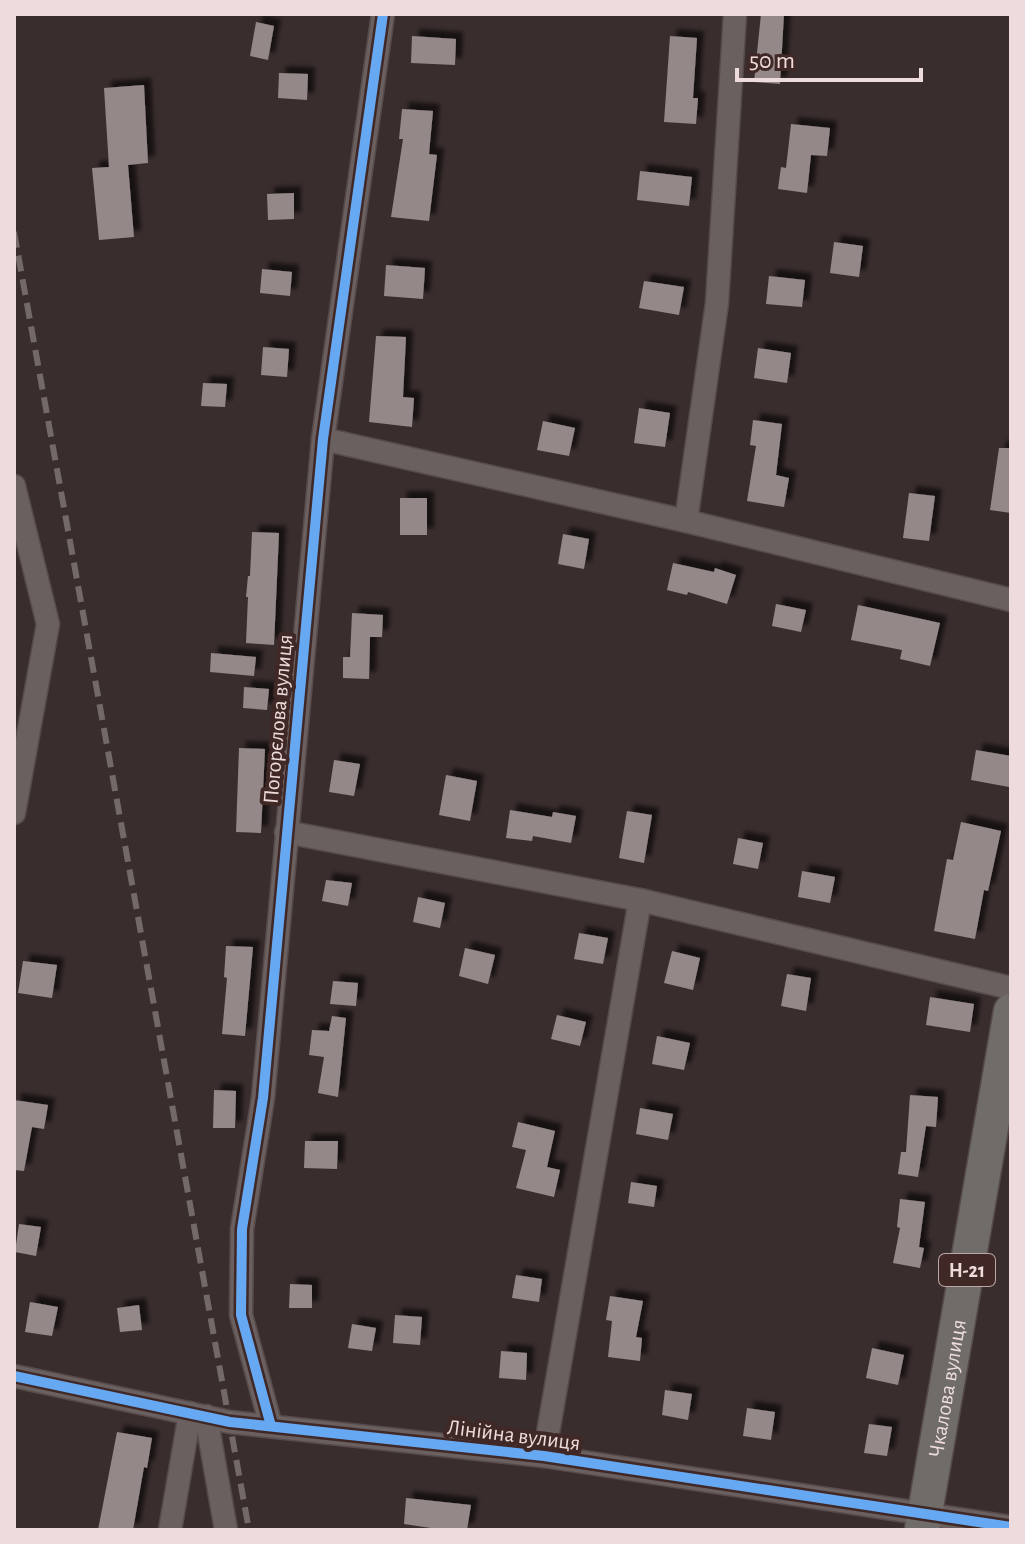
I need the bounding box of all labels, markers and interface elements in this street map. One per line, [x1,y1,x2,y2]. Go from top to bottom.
scale bar [737,32,921,82]
text: 50 m [749,49,795,73]
street label: Погорєлова вулиця [260,633,296,805]
road number: Н-21 [939,1254,995,1286]
street label: Чкалова вулиця [925,1318,970,1459]
street label: Лінійна вулиця [446,1416,582,1454]

